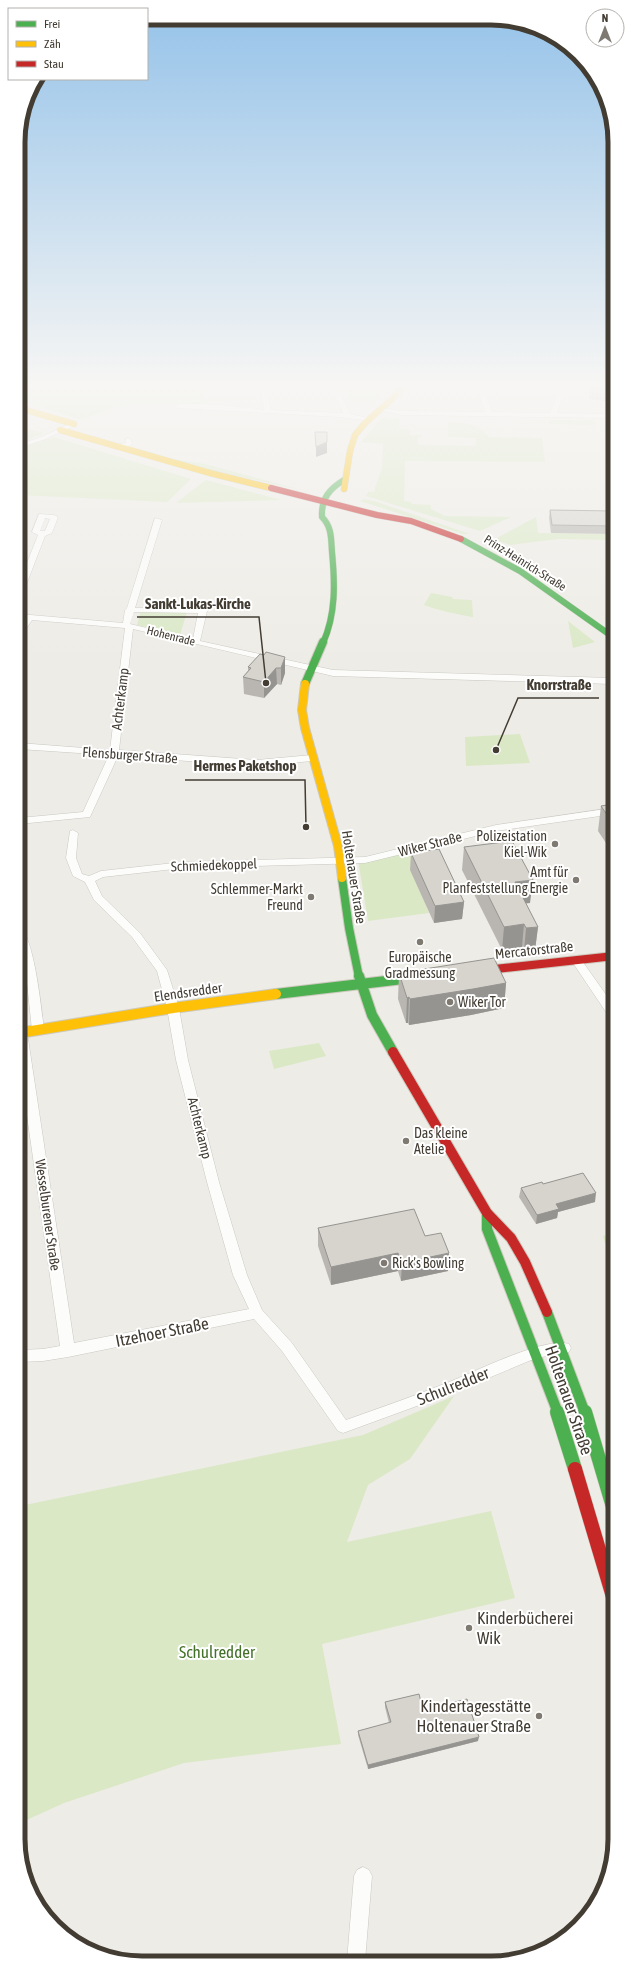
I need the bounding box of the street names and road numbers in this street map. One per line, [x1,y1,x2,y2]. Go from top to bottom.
street label: Prinz-Heinrich-Straße [481,532,569,594]
street label: Hohenrade [145,623,197,649]
street label: Achterkamp [108,667,132,731]
street label: Flensburger Straße [82,744,178,766]
street label: Wiker Straße [397,828,463,860]
street label: Holtenauer Straße [339,829,369,925]
street label: Schmiedekoppel [171,855,258,874]
street label: Mercatorstraße [494,938,574,962]
street label: Elendsredder [153,979,224,1005]
street label: Achterkamp [185,1096,215,1161]
street label: Wesselburener Straße [32,1158,64,1272]
street label: Itzehoer Straße [114,1313,211,1351]
street label: Holtenauer Straße [541,1343,597,1458]
street label: Schulredder [414,1362,493,1409]

